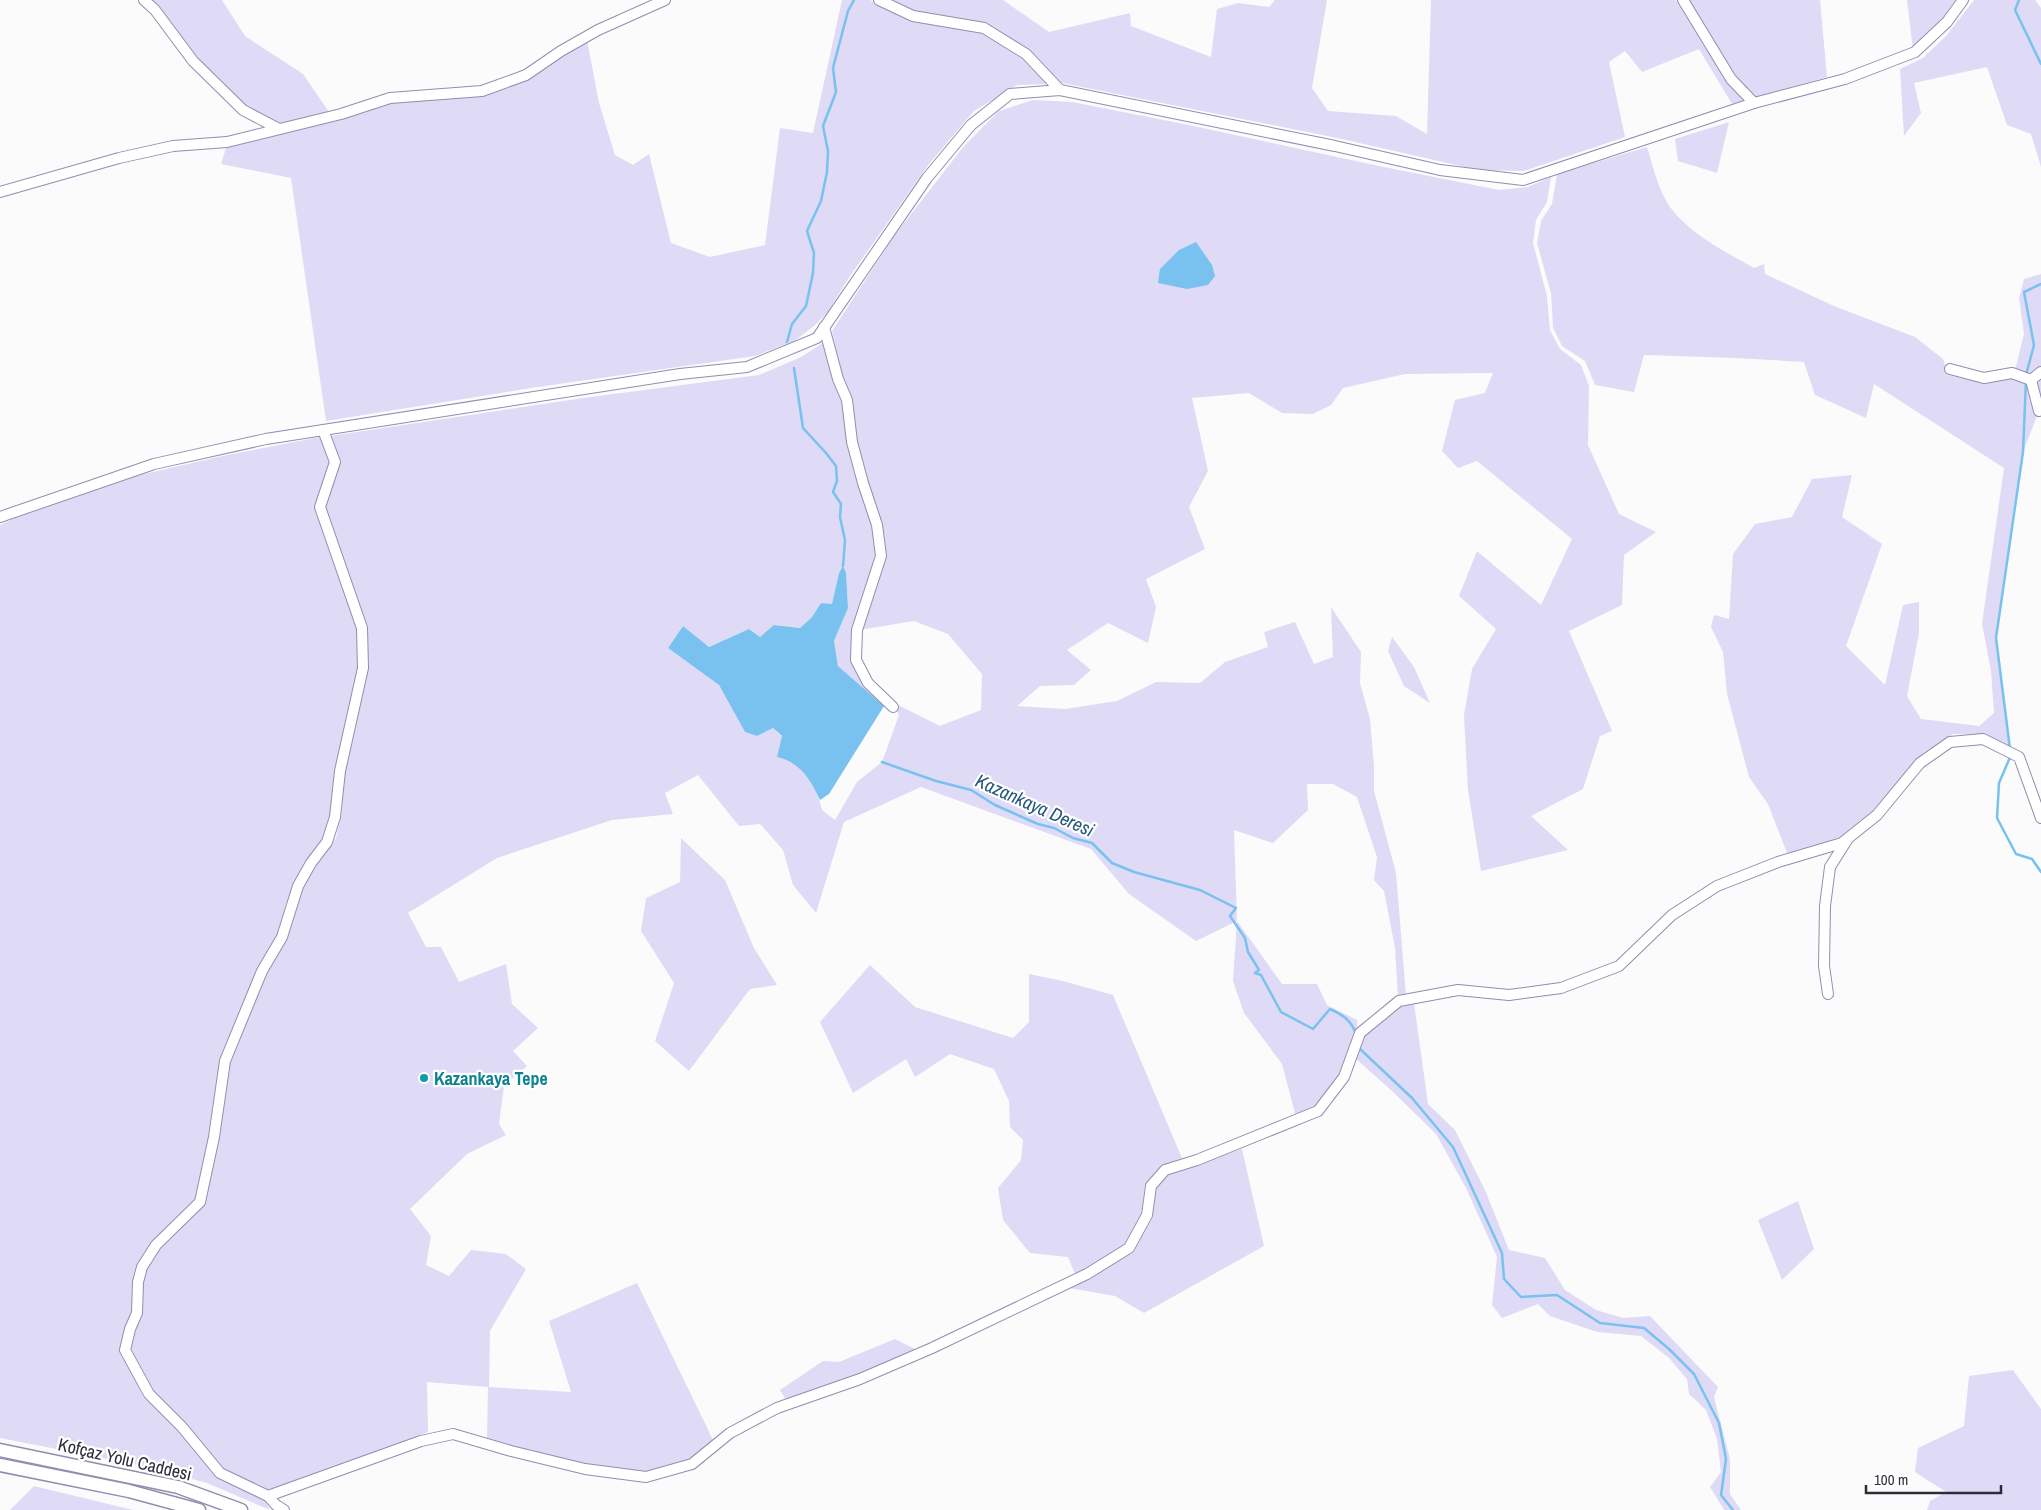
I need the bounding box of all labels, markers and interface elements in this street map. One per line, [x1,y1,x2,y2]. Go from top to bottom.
water label: Kazankaya Deresi [972,767,1099,843]
place label: Kazankaya Tepe [434,1066,548,1091]
marker: Kazankaya Tepe [418,1072,430,1084]
street label: Kofçaz Yolu Caddesi [56,1431,194,1487]
scale bar [1866,1462,2001,1494]
text: 100 m [1874,1469,1908,1490]

